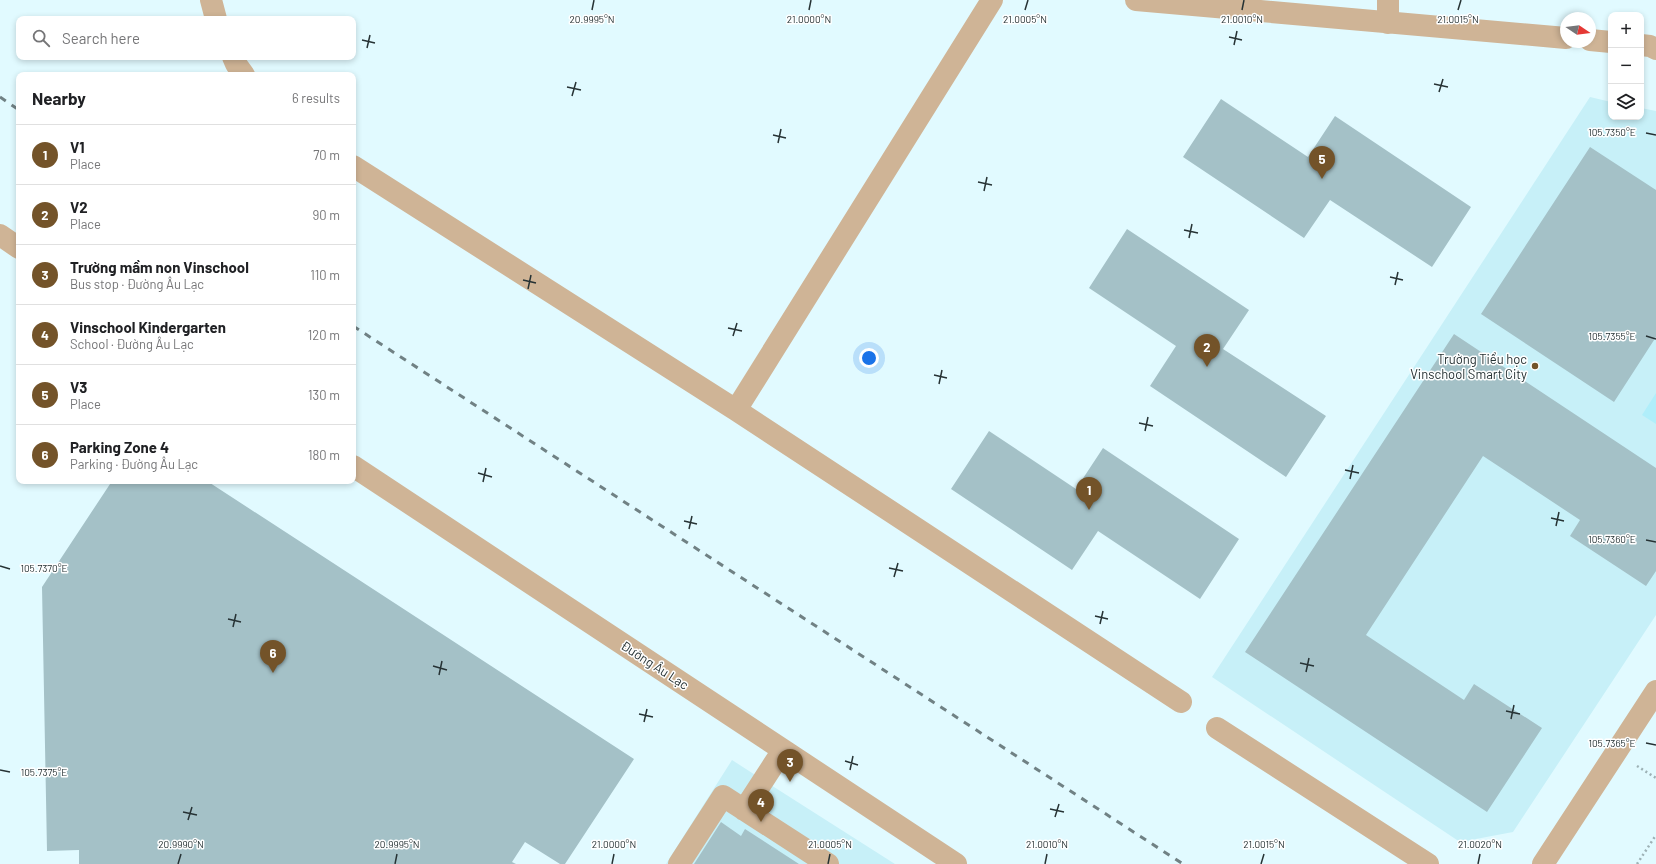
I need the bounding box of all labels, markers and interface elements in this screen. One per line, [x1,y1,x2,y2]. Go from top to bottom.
north arrow [1560,12,1596,48]
map controls [1608,12,1644,120]
button: + [1608,12,1644,48]
text: 20.9995°N [569,13,615,25]
text: 21.0000°N [787,13,831,25]
text: 21.0005°N [1003,13,1047,25]
text: 21.0010°N [1221,13,1263,25]
text: 21.0015°N [1437,13,1479,25]
search box [16,16,356,60]
icon: search [30,27,52,49]
text: Search here [62,29,140,47]
button: − [1608,48,1644,84]
button: layers [1608,84,1644,120]
text: Nearby [32,88,86,108]
text: 6 results [292,90,340,106]
text: 105.7350°E [1588,126,1636,138]
text: V1 [70,138,85,156]
pin: 5 [1309,146,1335,179]
text: 1 [43,147,47,163]
text: 70 m [313,147,340,163]
text: Place [70,156,101,172]
text: V2 [70,198,88,216]
text: 2 [41,207,49,223]
text: 90 m [313,207,340,223]
text: Place [70,216,101,232]
text: Trường mầm non Vinschool [70,258,249,276]
text: 3 [41,267,49,283]
text: 110 m [310,267,340,283]
text: Bus stop · Đường Âu Lạc [70,276,204,292]
text: Vinschool Kindergarten [70,318,226,336]
text: 4 [41,327,49,343]
text: 120 m [308,327,340,343]
text: 105.7355°E [1588,330,1636,342]
pin: 2 [1194,334,1220,367]
text: School · Đường Âu Lạc [70,336,194,352]
your location [859,348,879,368]
place label: Trường Tiểu học Vinschool Smart City [1410,351,1527,382]
marker: Trường Tiểu học Vinschool Smart City [1530,361,1540,371]
text: V3 [70,378,87,396]
text: 5 [41,387,49,403]
text: 130 m [308,387,340,403]
text: Place [70,396,101,412]
text: Parking Zone 4 [70,438,169,456]
text: 6 [42,447,48,463]
text: 180 m [308,447,340,463]
text: Parking · Đường Âu Lạc [70,456,198,472]
pin: 1 [1076,477,1102,510]
text: 105.7360°E [1588,533,1636,545]
text: 105.7370°E [20,562,68,574]
street label: Đường Âu Lạc [618,637,692,693]
pin: 6 [260,640,286,673]
text: 105.7365°E [1588,737,1636,749]
pin: 3 [777,749,803,782]
text: 105.7375°E [21,766,67,778]
pin: 4 [748,789,774,822]
text: 20.9990°N [158,838,204,850]
text: 20.9995°N [374,838,420,850]
text: 21.0000°N [592,838,636,850]
text: 21.0005°N [808,838,852,850]
text: 21.0010°N [1026,838,1068,850]
text: 21.0015°N [1243,838,1285,850]
text: 21.0020°N [1458,838,1502,850]

